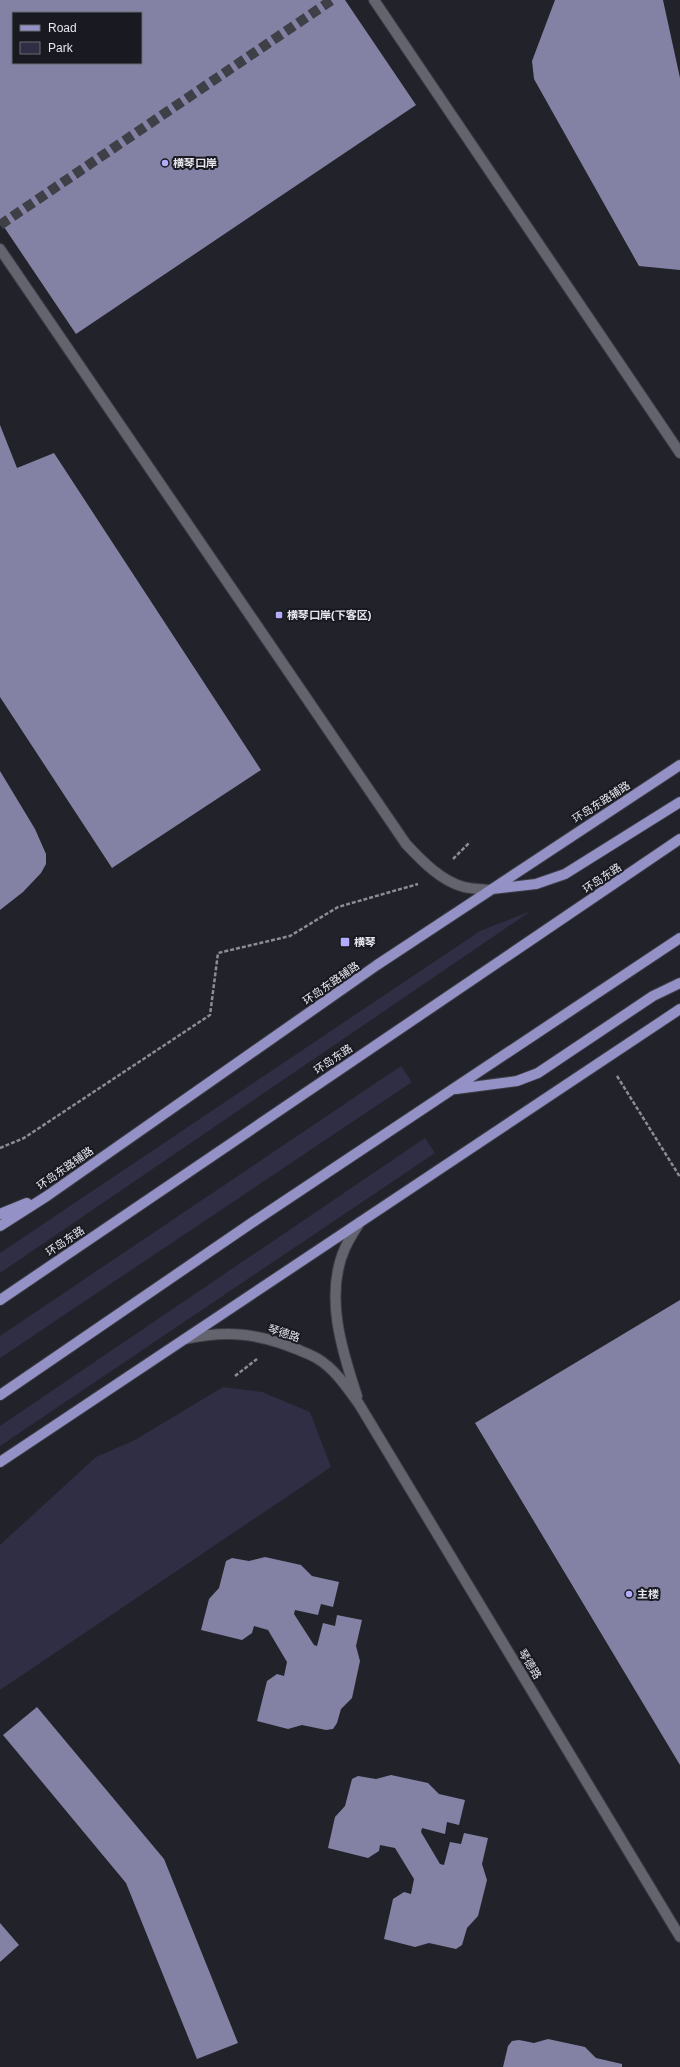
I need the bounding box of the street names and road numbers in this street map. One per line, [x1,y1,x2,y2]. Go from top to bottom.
street label: 环岛东路辅路 [570,779,632,825]
street label: 环岛东路 [580,861,624,895]
street label: 环岛东路辅路 [301,959,361,1007]
street label: 环岛东路 [311,1042,355,1076]
street label: 环岛东路辅路 [35,1144,95,1192]
street label: 环岛东路 [43,1224,87,1258]
street label: 琴德路 [266,1322,302,1344]
street label: 琴德路 [516,1647,544,1681]

